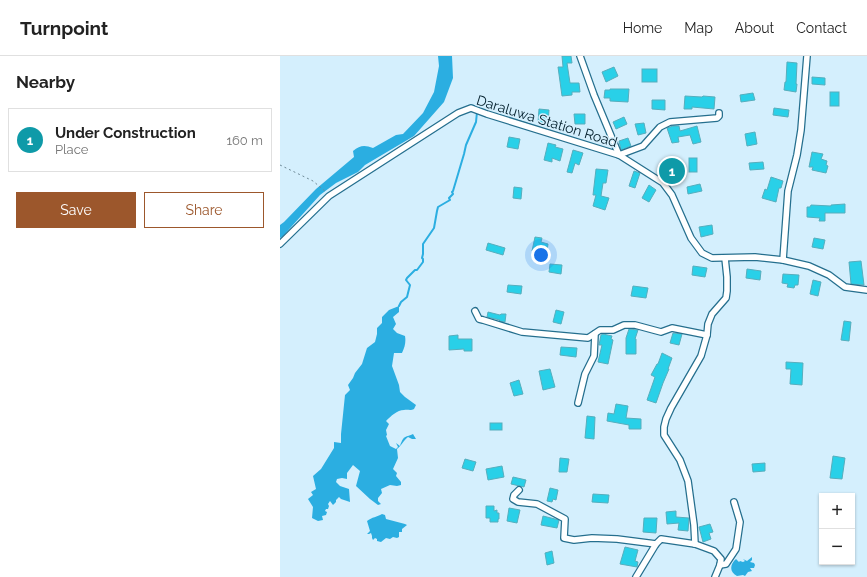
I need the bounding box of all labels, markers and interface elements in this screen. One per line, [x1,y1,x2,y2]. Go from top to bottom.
text: Turnpoint [20,17,108,39]
text: Home [623,20,662,36]
text: Map [684,20,713,36]
text: About [735,20,774,36]
text: Contact [796,20,847,36]
text: Nearby [16,72,75,92]
street label: Daraluwa Station Road [475,92,619,150]
text: Under Construction [55,124,196,142]
text: 1 [27,133,33,148]
text: 160 m [226,133,263,148]
text: Place [55,142,88,157]
pin: 1 [659,156,685,186]
button: Save [16,192,136,228]
button: Share [144,192,264,228]
your location [531,245,551,265]
map controls [819,493,855,565]
button: + [819,493,855,529]
button: − [819,529,855,565]

